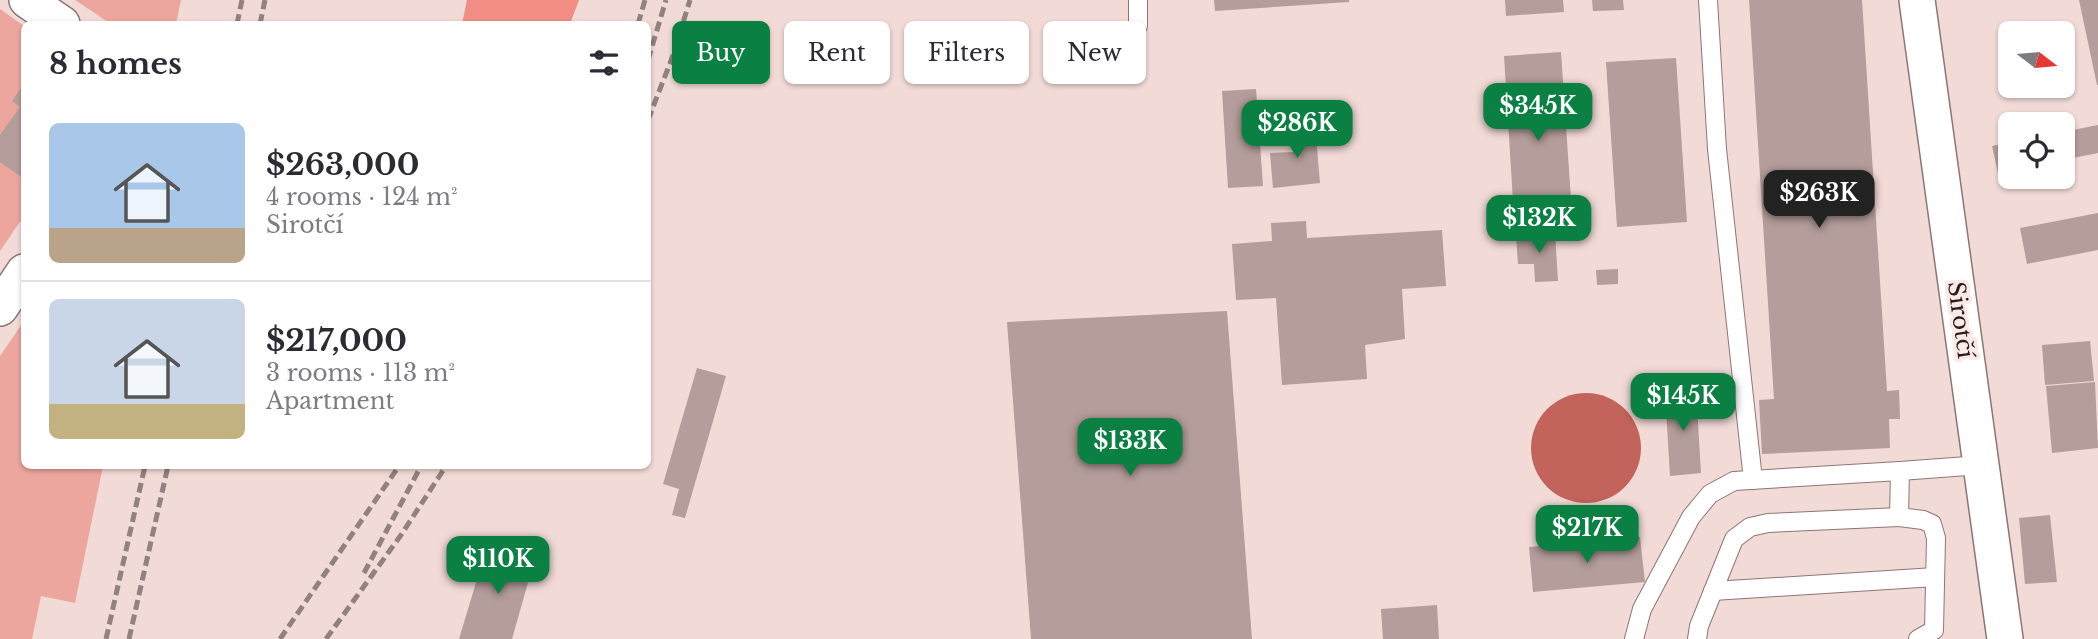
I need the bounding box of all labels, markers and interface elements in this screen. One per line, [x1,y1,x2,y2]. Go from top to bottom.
chip: Buy [672,21,770,84]
chip: Rent [784,21,890,84]
chip: Filters [904,21,1029,84]
chip: New [1043,21,1146,84]
north arrow [1998,21,2076,98]
map controls [1998,21,2075,189]
icon: filters [585,44,623,82]
text: 8 homes [49,45,182,82]
pin: $345K [1489,83,1587,143]
text: $345K [1499,92,1577,120]
pin: $286K [1248,100,1346,160]
text: $286K [1258,109,1336,137]
button: locate [1998,112,2075,189]
text: $263,000 [266,146,419,183]
icon: home [105,151,189,235]
pin: $263K [1770,170,1868,230]
text: $263K [1780,179,1858,207]
text: 4 rooms · 124 m² [266,183,457,211]
pin: $132K [1490,196,1588,255]
text: $132K [1502,204,1576,232]
text: Sirotčí [266,211,343,239]
street label: Sirotčí [1942,280,1980,360]
text: $217,000 [266,322,407,359]
icon: home [105,327,189,411]
text: 3 rooms · 113 m² [266,359,455,387]
pin: $145K [1634,374,1732,433]
text: $145K [1647,382,1719,410]
text: Apartment [266,387,394,415]
pin: $133K [1081,419,1179,478]
text: $133K [1093,427,1167,455]
pin: $217K [1538,505,1636,565]
text: $217K [1552,514,1622,542]
pin: $110K [449,536,547,596]
text: $110K [462,545,534,573]

